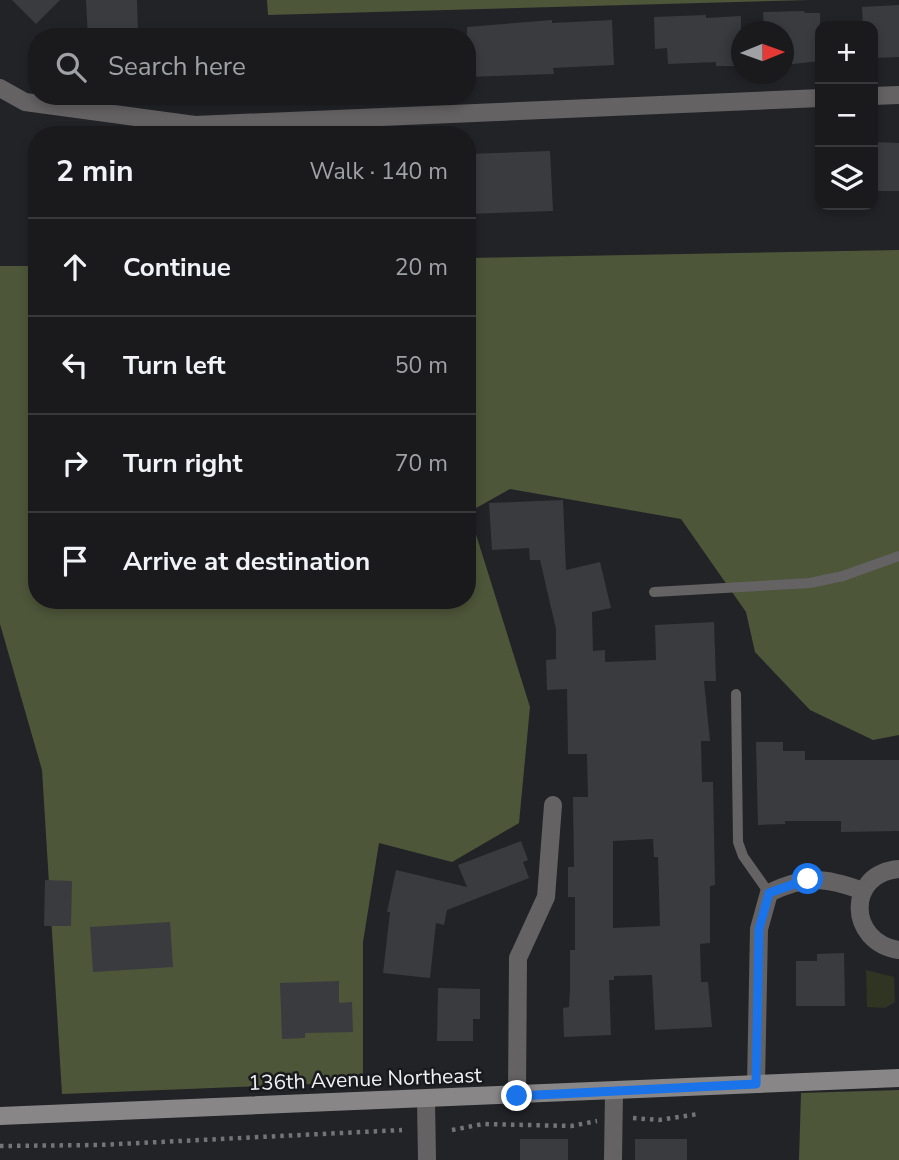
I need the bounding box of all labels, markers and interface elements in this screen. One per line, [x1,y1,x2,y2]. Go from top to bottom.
north arrow [731,21,794,84]
map controls [815,21,878,210]
button: + [815,21,878,84]
search box [28,28,476,105]
icon: search [52,48,90,86]
text: Search here [108,49,246,84]
button: − [815,84,878,147]
button: layers [815,147,878,210]
text: 2 min [56,151,134,192]
text: Walk · 140 m [309,156,448,187]
icon: ahead [56,248,94,286]
text: Continue [123,250,231,285]
text: 20 m [395,252,448,283]
icon: left [56,346,94,384]
text: Turn left [123,348,226,383]
text: 50 m [395,350,448,381]
icon: right [56,444,94,482]
text: Turn right [123,446,242,481]
text: 70 m [395,448,448,479]
icon: arrive [56,542,94,580]
text: Arrive at destination [123,544,370,579]
route start [792,863,823,894]
street label: 136th Avenue Northeast [248,1061,483,1097]
route end [501,1080,532,1111]

